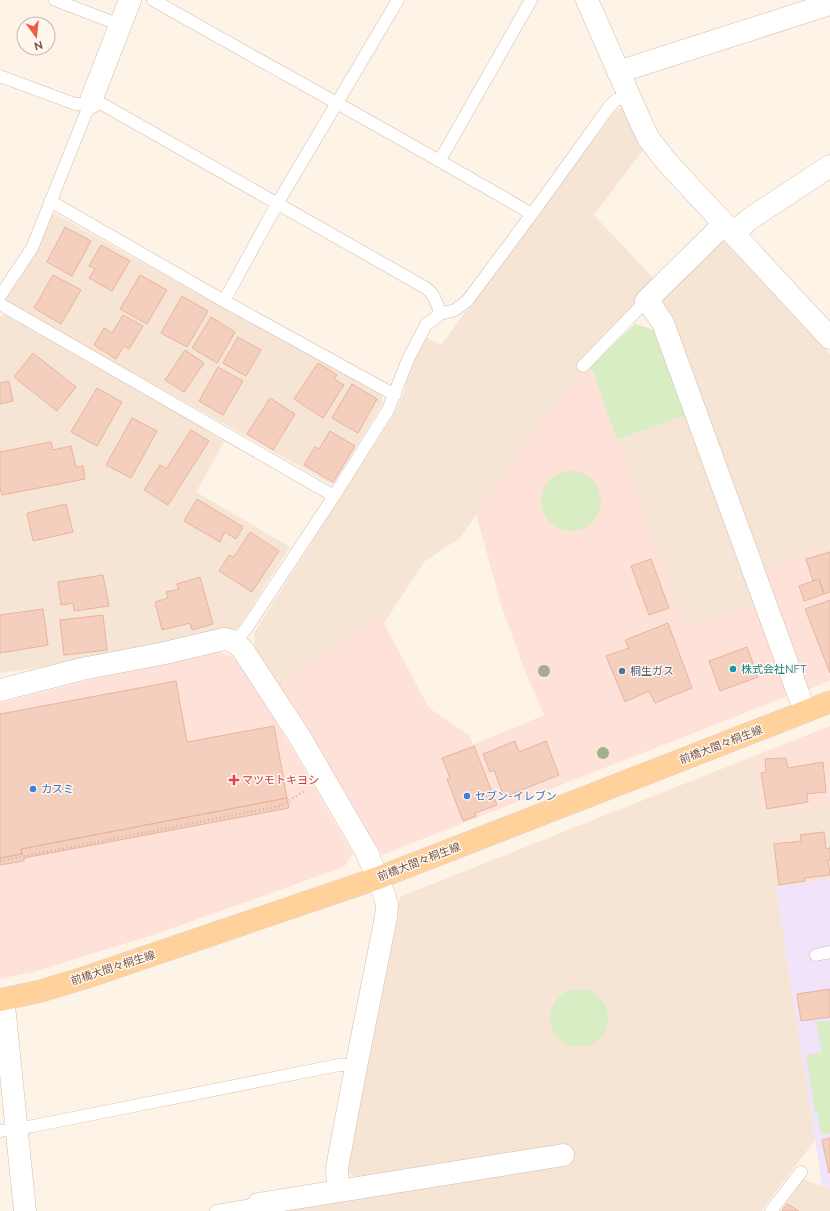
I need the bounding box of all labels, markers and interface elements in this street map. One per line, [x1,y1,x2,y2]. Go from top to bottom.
north arrow [16,16,56,56]
text: N [33,38,44,53]
place label: 株式会社NFT [741,663,807,676]
marker: 株式会社NFT [728,664,738,674]
place label: 桐生ガス [630,665,674,678]
marker: 桐生ガス [617,666,627,676]
street label: 前橋大間々桐生線 [678,723,764,767]
place label: マツモトキヨシ [242,774,319,787]
marker: マツモトキヨシ [229,775,239,785]
place label: カスミ [41,783,74,796]
marker: カスミ [28,784,38,794]
place label: セブン-イレブン [475,790,557,803]
marker: セブン-イレブン [462,791,472,801]
street label: 前橋大間々桐生線 [376,840,462,884]
street label: 前橋大間々桐生線 [69,948,157,988]

